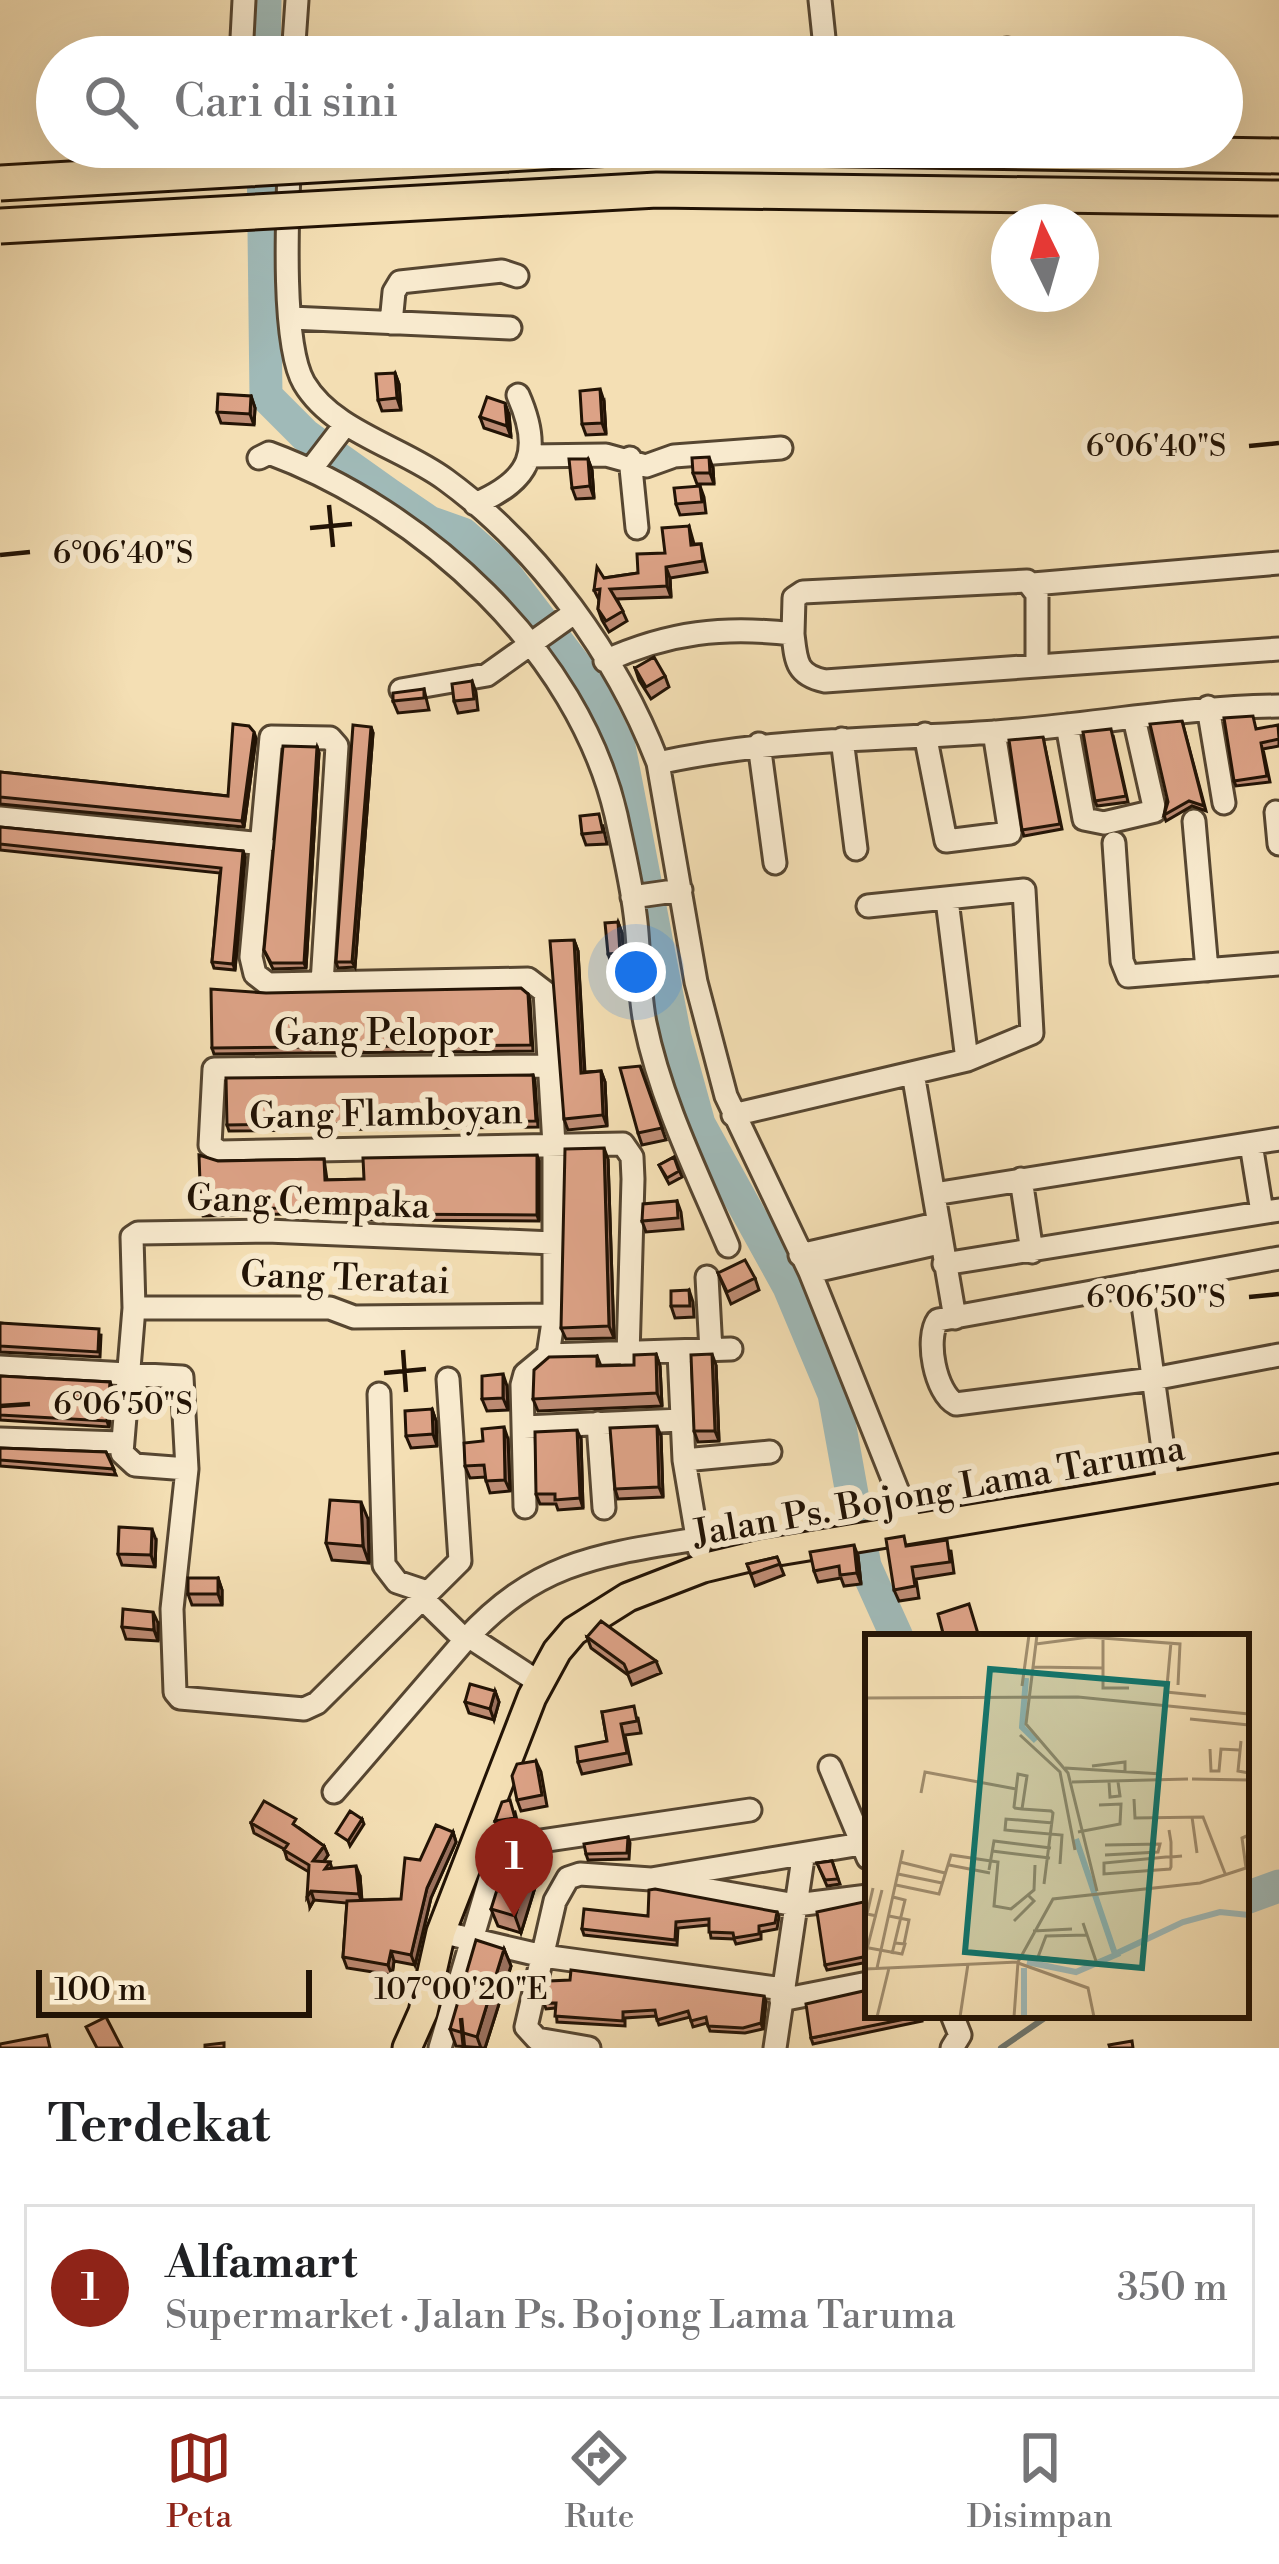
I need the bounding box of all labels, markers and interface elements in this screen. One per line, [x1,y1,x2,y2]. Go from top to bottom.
search box [36,36,1243,168]
icon: search [78,69,144,135]
text: Cari di sini [174,74,398,131]
north arrow [991,204,1099,312]
text: 6°06'40"S [1086,428,1226,466]
text: 6°06'40"S [53,535,193,573]
your location [606,942,666,1002]
street label: Gang Pelopor [274,1012,494,1057]
street label: Gang Flamboyan [249,1090,523,1140]
street label: Gang Cempaka [185,1176,431,1230]
street label: Gang Teratai [239,1253,451,1305]
text: 6°06'50"S [1086,1279,1226,1317]
text: 6°06'50"S [53,1386,193,1424]
street label: Jalan Ps. Bojong Lama Taruma [688,1426,1189,1558]
inset map [865,1634,1249,2018]
pin: 1 [475,1818,553,1917]
scale bar [36,1964,312,2017]
text: 100 m [54,1970,147,2011]
text: 107°00'20"E [374,1971,548,2009]
text: Terdekat [48,2094,270,2158]
text: Alfamart [165,2235,358,2292]
text: 1 [81,2264,99,2313]
text: 350 m [1117,2264,1228,2313]
text: Supermarket · Jalan Ps. Bojong Lama Taruma [165,2292,956,2341]
tab: Peta [166,2425,232,2538]
tab: Rute [565,2425,634,2538]
tab: Disimpan [967,2425,1113,2538]

